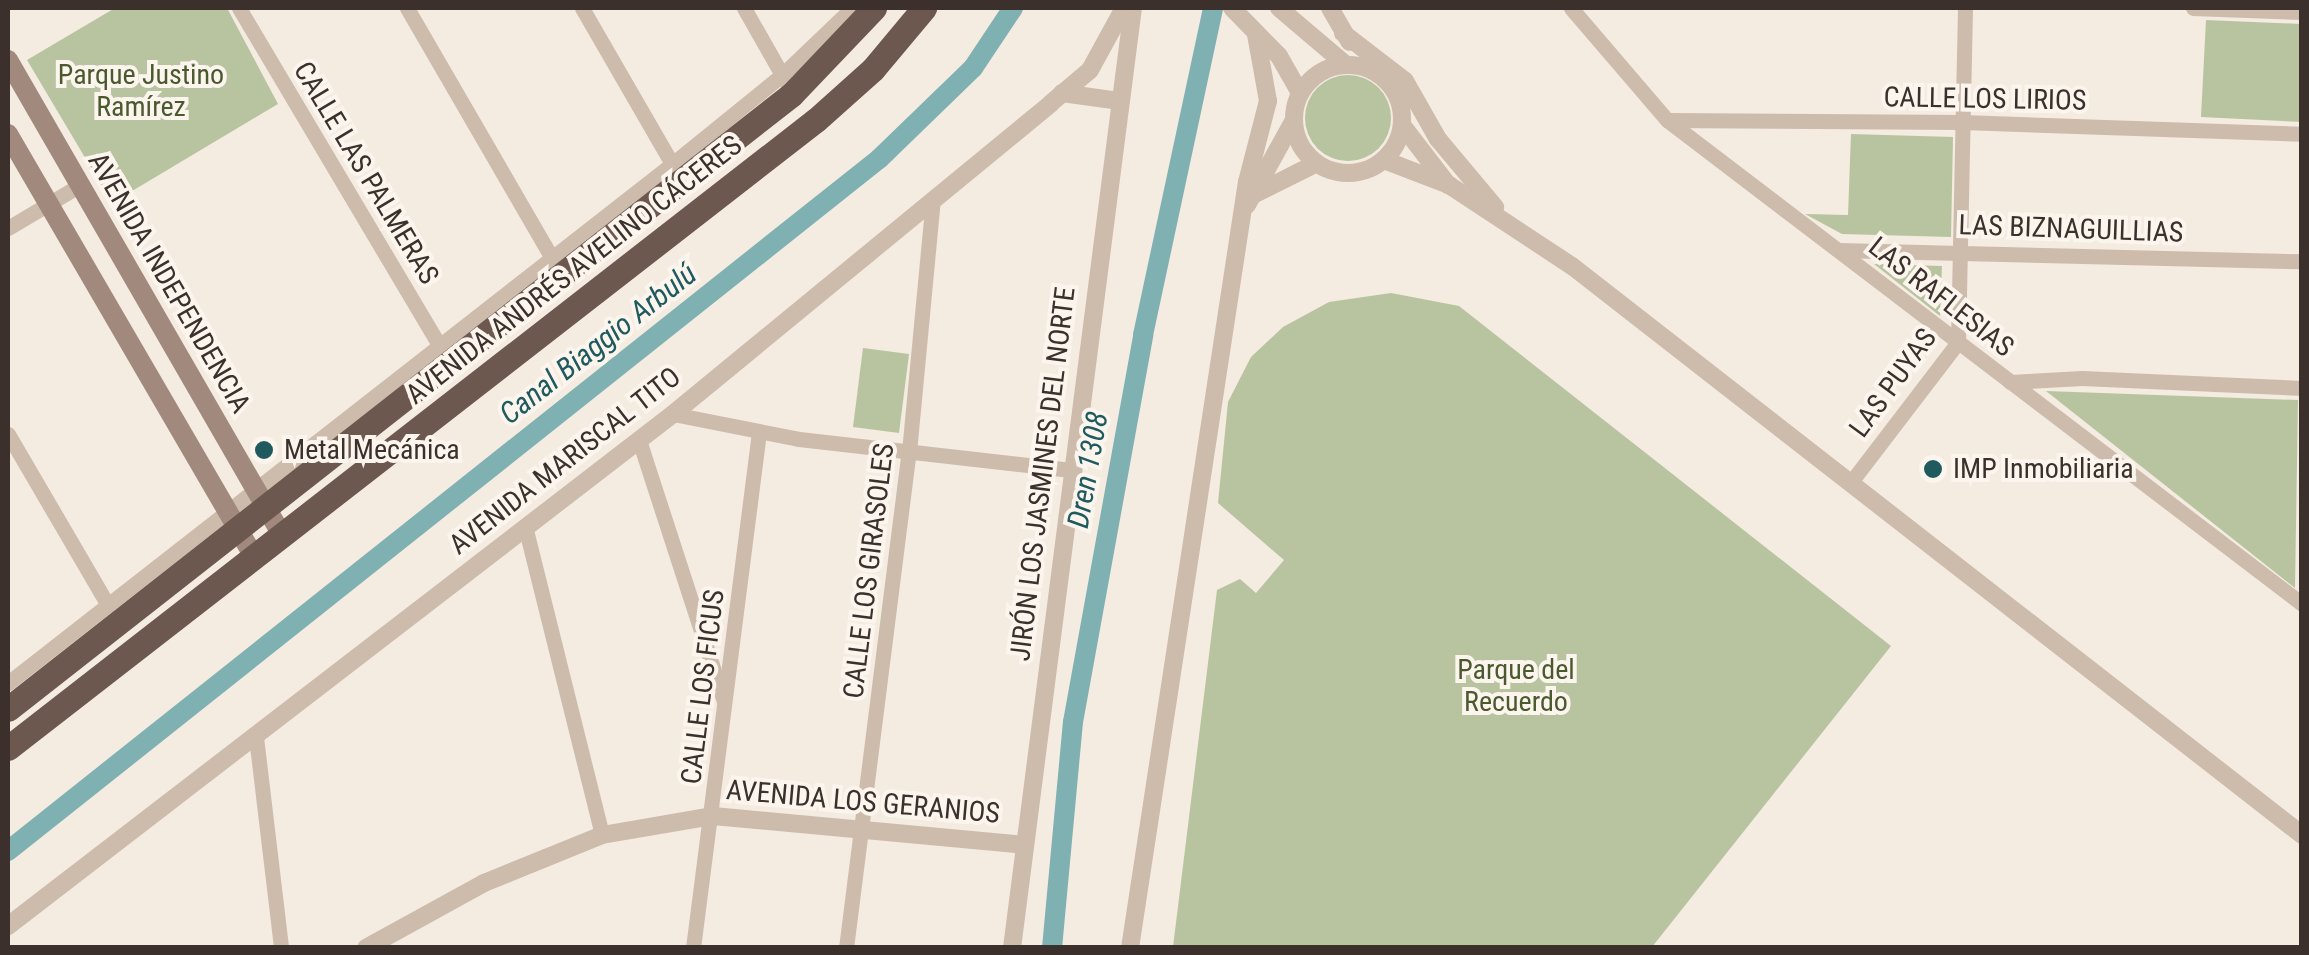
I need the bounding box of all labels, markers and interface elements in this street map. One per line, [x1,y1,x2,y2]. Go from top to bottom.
street label: CALLE LAS PALMERAS [286,56,446,290]
park label: Parque Justino Ramírez [58,58,224,124]
street label: CALLE LOS LIRIOS [1883,80,2087,118]
street label: AVENIDA ANDRÉS AVELINO CÁCERES [399,128,749,412]
street label: AVENIDA INDEPENDENCIA [81,147,257,419]
street label: LAS BIZNAGUILLIAS [1958,208,2184,250]
street label: LAS RAFLESIAS [1862,230,2020,364]
water label: Canal Biaggio Arbulú [492,256,704,432]
street label: JIRÓN LOS JASMINES DEL NORTE [1003,285,1083,663]
street label: LAS PUYAS [1842,322,1944,444]
street label: AVENIDA MARISCAL TITO [442,360,688,562]
water label: Dren 1308 [1060,409,1116,531]
place label: Metal Mecánica [284,433,460,467]
marker: Metal Mecánica [253,439,275,461]
street label: CALLE LOS GIRASOLES [837,441,901,701]
place label: IMP Inmobiliaria [1953,452,2134,486]
marker: IMP Inmobiliaria [1922,458,1944,480]
street label: CALLE LOS FICUS [674,588,732,786]
park label: Parque del Recuerdo [1457,653,1575,719]
street label: AVENIDA LOS GERANIOS [725,773,1001,831]

